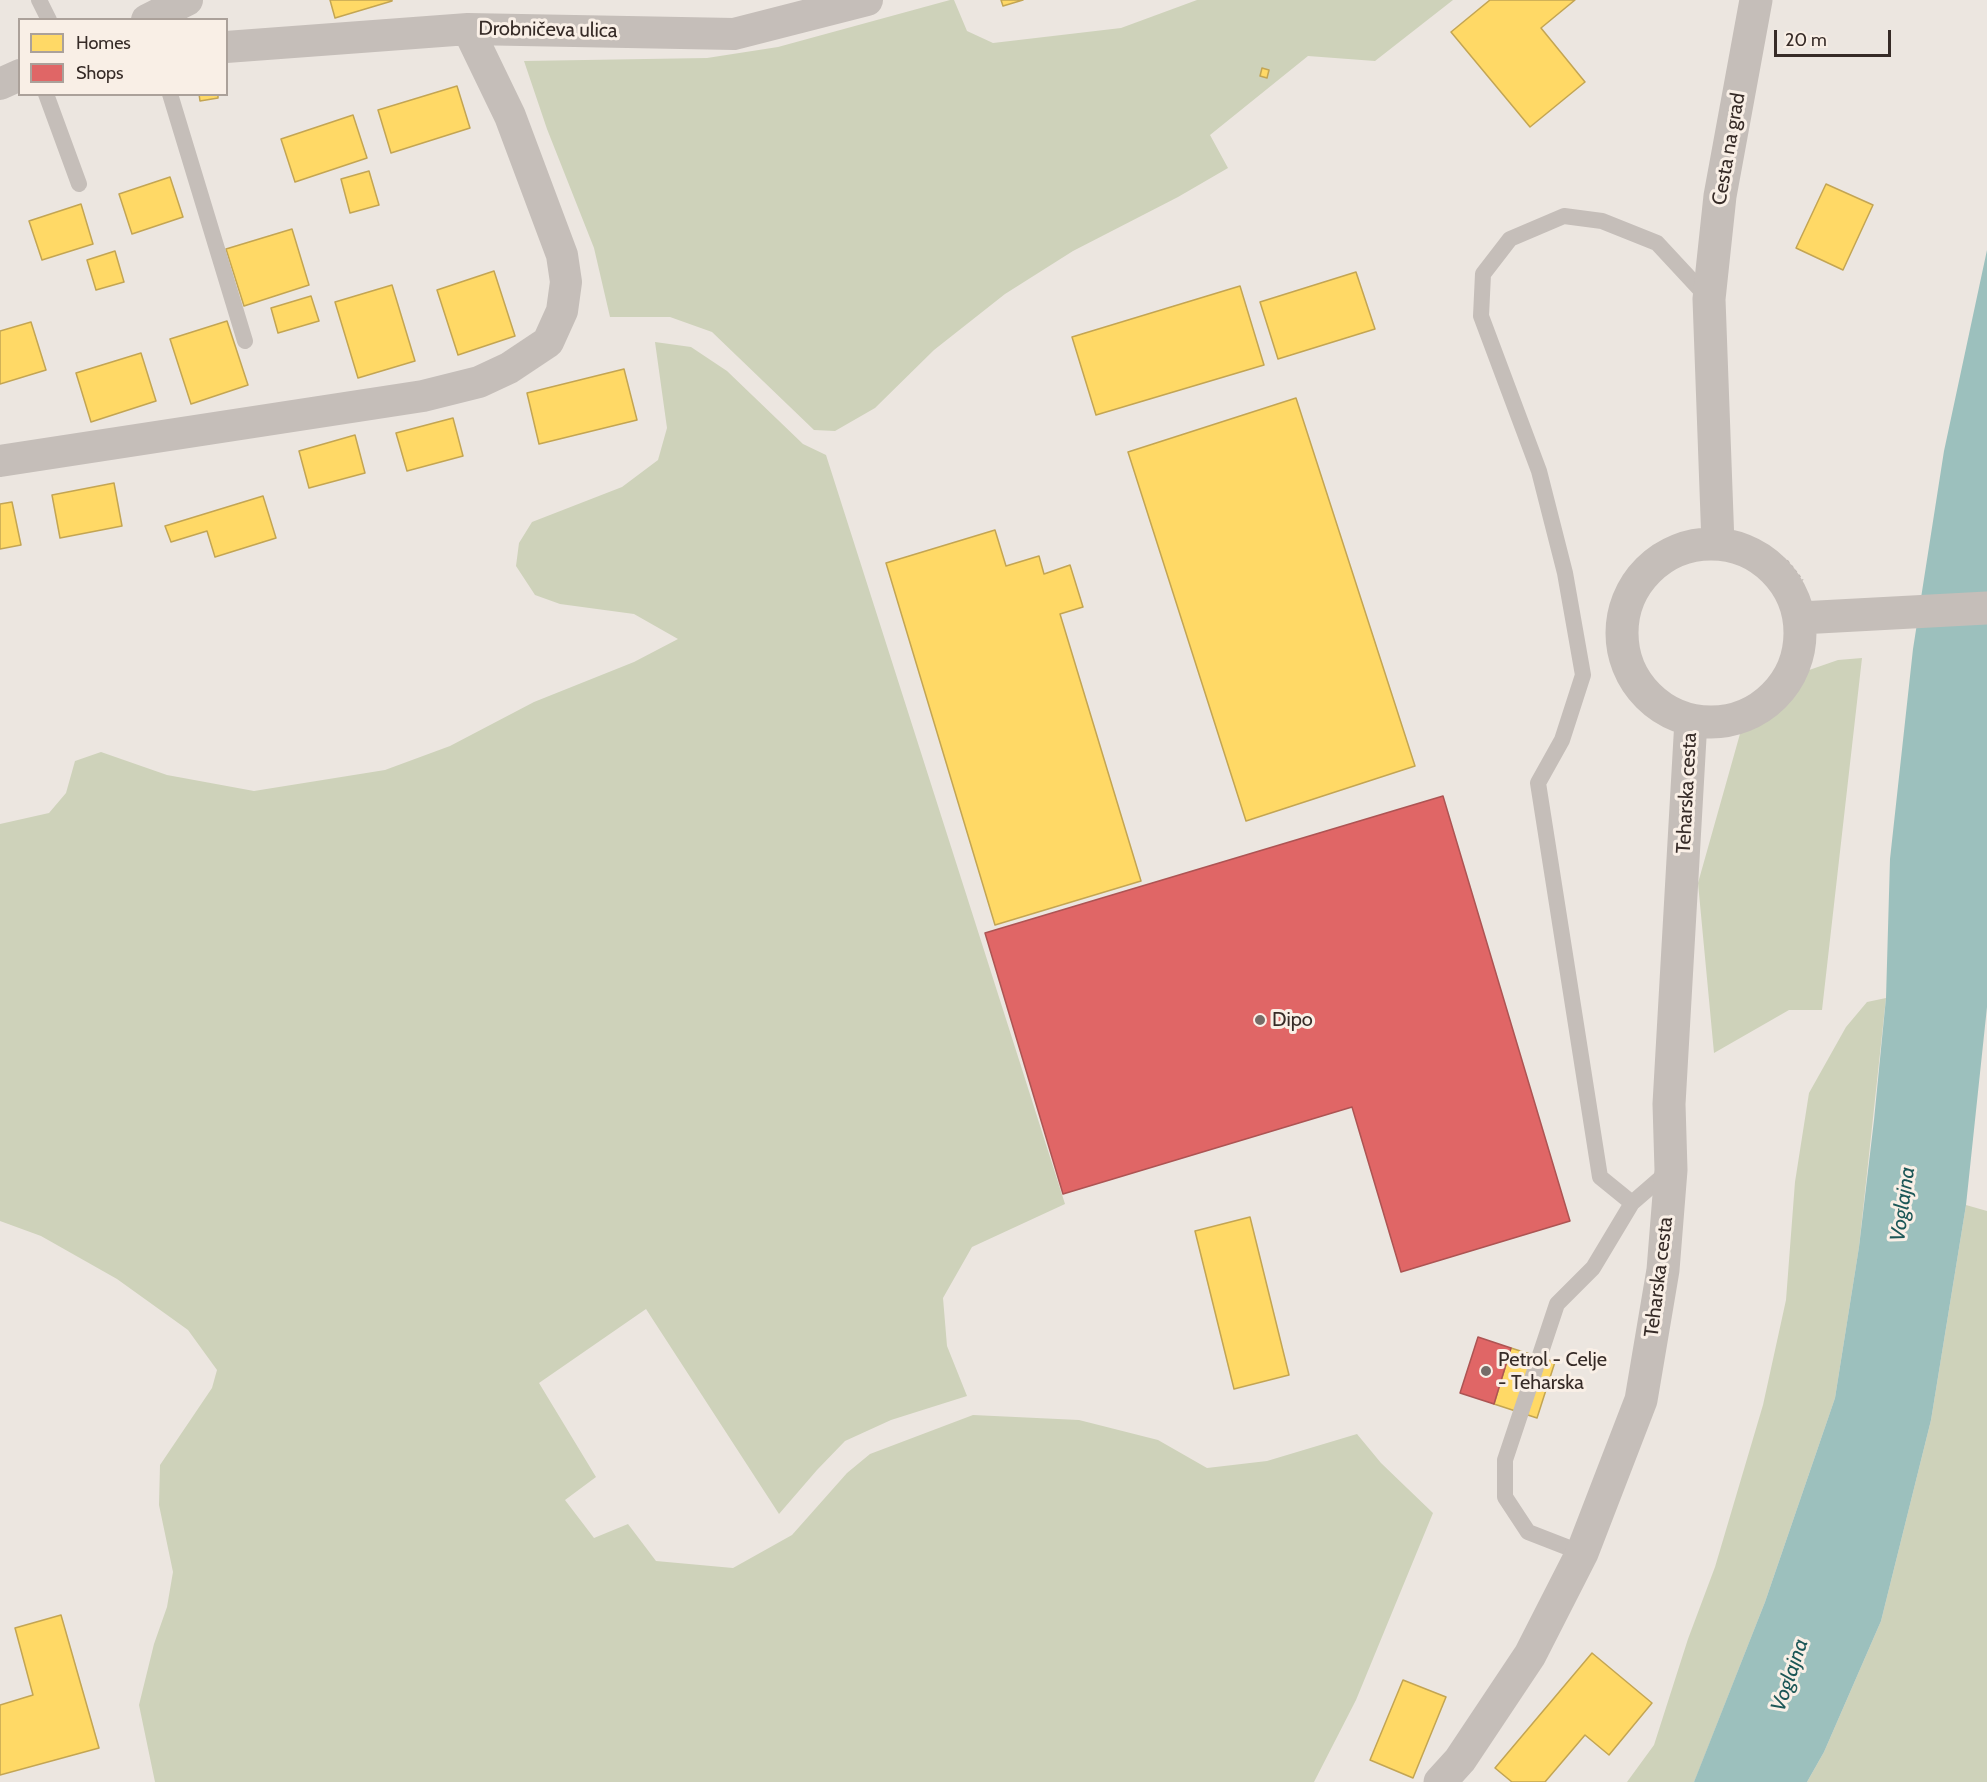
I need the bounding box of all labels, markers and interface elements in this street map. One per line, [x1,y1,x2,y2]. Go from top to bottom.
street label: Drobničeva ulica [478,17,618,43]
legend [18,18,228,96]
scale bar [1777,18,1894,56]
text: 20 m [1785,29,1827,51]
text: Homes [76,32,131,54]
text: Shops [76,62,124,84]
street label: Cesta na grad [1707,91,1751,207]
street label: Teharska cesta [1672,732,1702,854]
place label: Dipo [1272,1008,1313,1032]
marker: Dipo [1253,1013,1267,1027]
water label: Voglajna [1885,1165,1921,1243]
street label: Teharska cesta [1640,1215,1678,1339]
place label: Petrol - Celje - Teharska [1498,1348,1607,1395]
marker: Petrol - Celje - Teharska [1479,1364,1493,1378]
water label: Voglajna [1766,1635,1814,1715]

